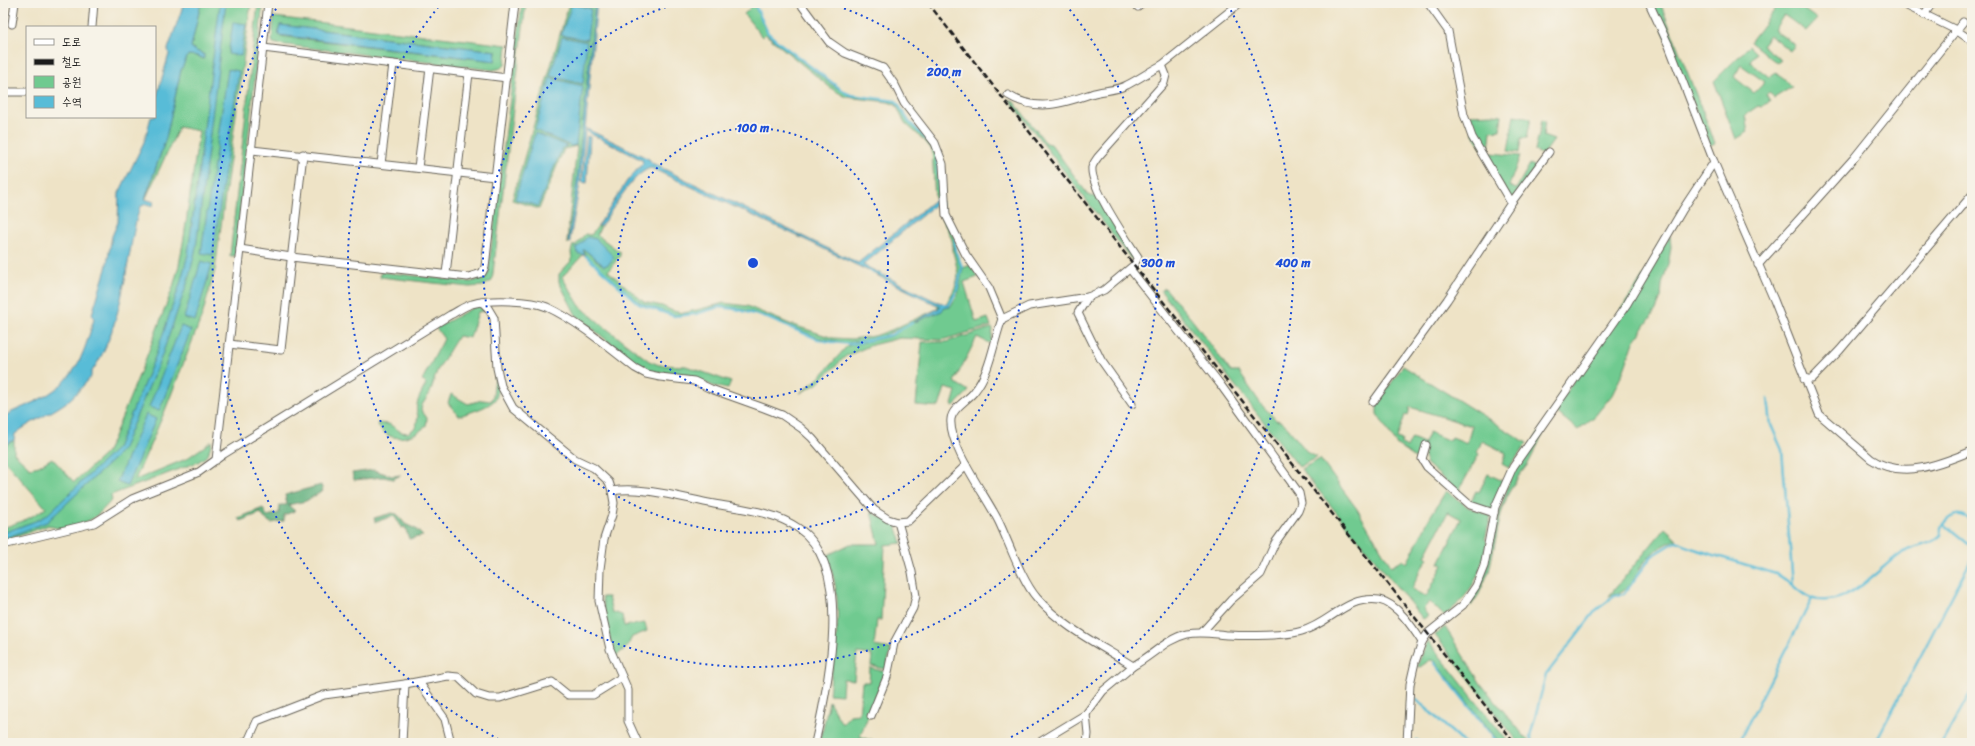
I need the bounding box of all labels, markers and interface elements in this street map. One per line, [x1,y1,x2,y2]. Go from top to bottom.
legend [26,26,156,118]
text: 도로 [62,31,81,53]
text: 철도 [62,51,81,73]
text: 200 m [926,61,962,83]
text: 공원 [62,71,81,93]
text: 수역 [62,91,82,113]
text: 100 m [737,117,770,139]
text: 300 m [1140,252,1176,274]
text: 400 m [1274,252,1311,274]
centre of rings [746,256,760,270]

